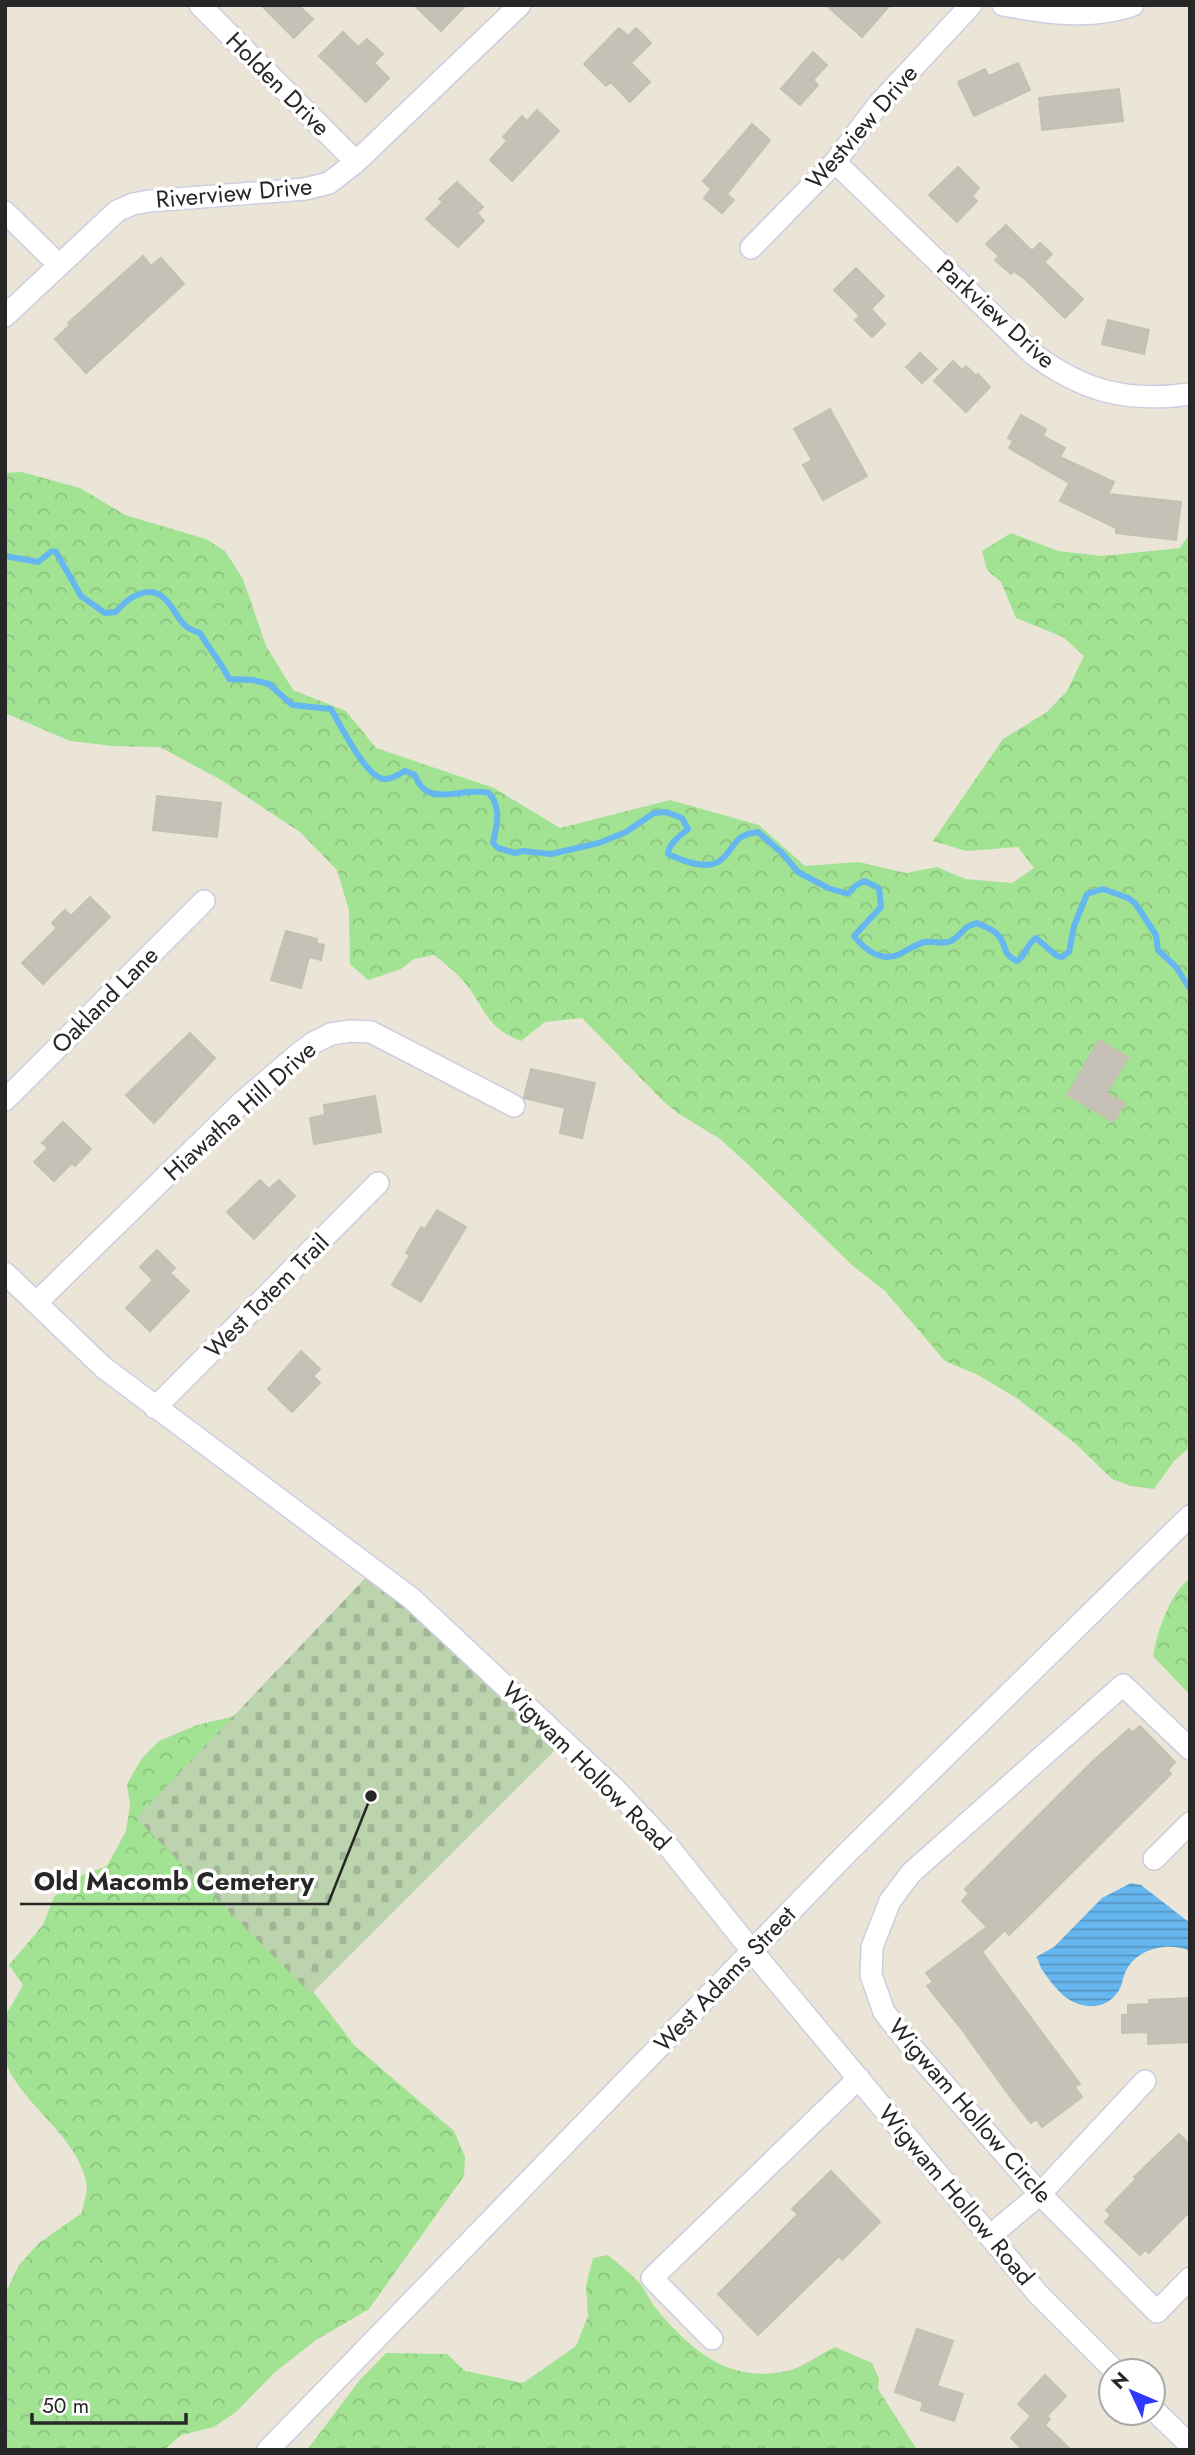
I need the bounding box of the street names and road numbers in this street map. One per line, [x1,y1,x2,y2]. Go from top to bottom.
street label: Holden Drive [218,24,338,144]
street label: Westview Drive [797,57,926,197]
street label: Riverview Drive [154,168,314,217]
street label: Parkview Drive [929,251,1063,376]
street label: Oakland Lane [43,938,166,1061]
street label: Hiawatha Hill Drive [156,1032,324,1189]
street label: West Totem Trail [196,1225,337,1366]
street label: Wigwam Hollow Road [494,1673,679,1858]
street label: West Adams Street [646,1898,804,2059]
street label: Wigwam Hollow Circle [880,2011,1061,2211]
street label: Wigwam Hollow Road [870,2097,1043,2293]

